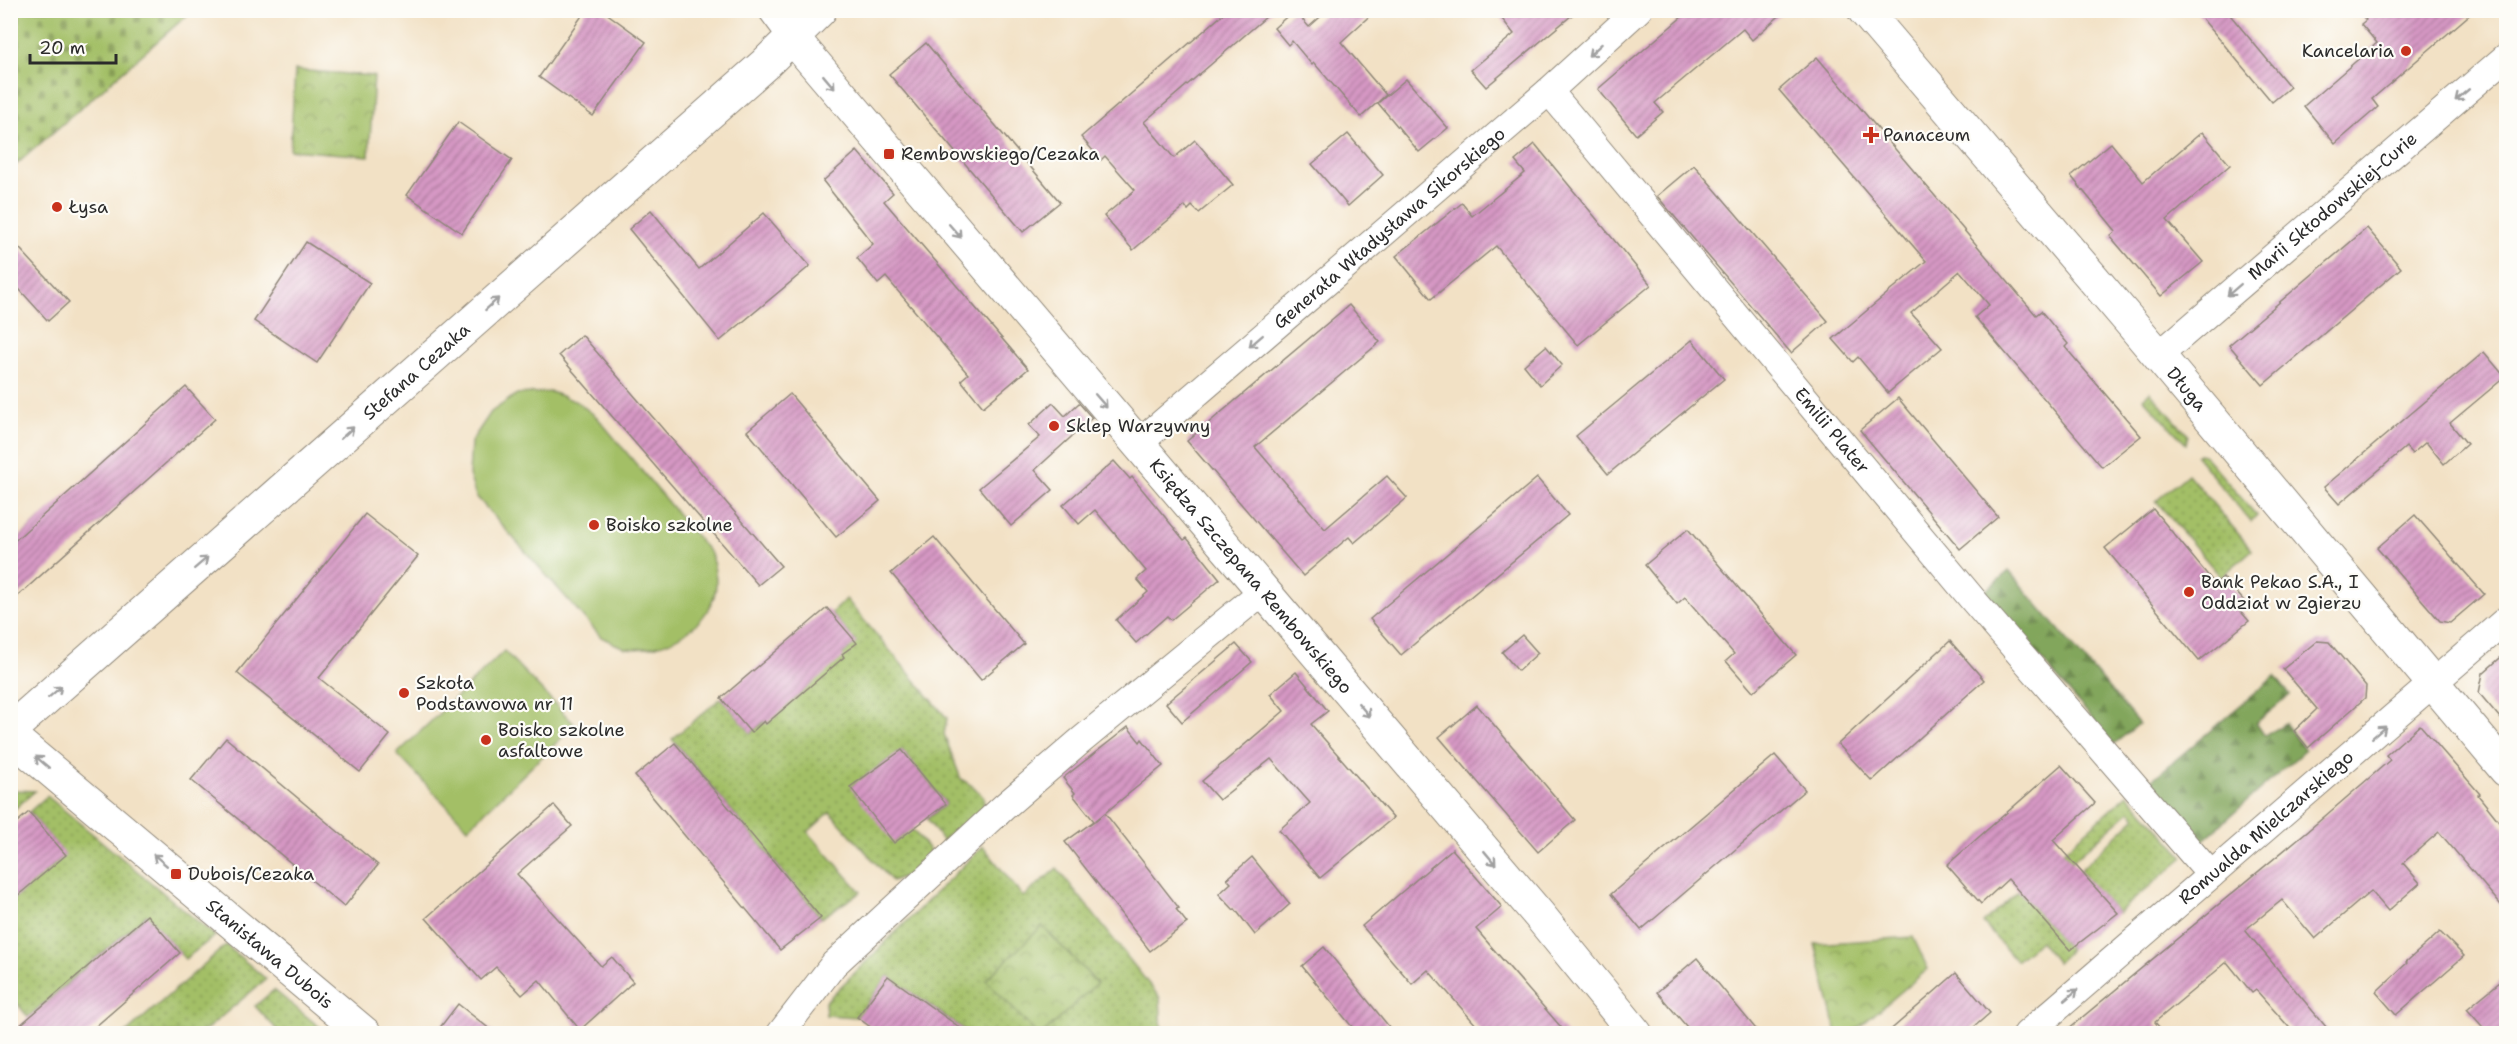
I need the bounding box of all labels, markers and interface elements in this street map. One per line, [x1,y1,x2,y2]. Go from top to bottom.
scale bar [30,27,116,65]
text: 20 m [39,36,85,60]
place label: Kancelaria [2302,39,2394,63]
one-way arrow [1588,43,1603,57]
marker: Kancelaria [2399,44,2413,58]
one-way arrow [822,74,836,89]
one-way arrow [2455,88,2470,102]
street label: Generała Władysława Sikorskiego [1268,122,1510,334]
place label: Panaceum [1883,123,1970,147]
street label: Marii Skłodowskiej-Curie [2243,127,2422,286]
marker: Panaceum [1864,128,1878,142]
place label: Rembowskiego/Cezaka [901,142,1099,166]
marker: Rembowskiego/Cezaka [882,147,896,161]
place label: Łysa [68,195,108,219]
marker: Łysa [50,200,64,214]
one-way arrow [948,223,962,238]
one-way arrow [2226,283,2242,296]
one-way arrow [485,297,500,311]
street label: Stefana Cezaka [358,318,475,425]
one-way arrow [1249,334,1264,348]
street label: Długa [2161,362,2212,417]
street label: Emilii Plater [1789,382,1875,479]
one-way arrow [1094,393,1108,408]
place label: Sklep Warzywny [1066,414,1210,438]
marker: Sklep Warzywny [1047,419,1061,433]
one-way arrow [339,426,354,440]
street label: Księdza Szczepana Rembowskiego [1144,454,1358,699]
place label: Boisko szkolne [606,513,733,537]
marker: Boisko szkolne [587,518,601,532]
one-way arrow [193,556,208,570]
place label: Bank Pekao S.A., I Oddział w Zgierzu [2201,570,2361,615]
marker: Bank Pekao S.A., I Oddział w Zgierzu [2182,585,2196,599]
place label: Szkoła Podstawowa nr 11 [416,671,574,716]
one-way arrow [47,685,62,699]
marker: Szkoła Podstawowa nr 11 [397,686,411,700]
one-way arrow [1357,702,1370,718]
place label: Boisko szkolne asfaltowe [498,718,625,763]
one-way arrow [2371,725,2386,739]
marker: Boisko szkolne asfaltowe [479,733,493,747]
street label: Romualda Mielczarskiego [2173,745,2359,910]
one-way arrow [34,755,50,768]
one-way arrow [1484,850,1497,866]
one-way arrow [152,854,168,867]
place label: Dubois/Cezaka [188,862,314,886]
marker: Dubois/Cezaka [169,867,183,881]
street label: Stanisława Dubois [201,893,338,1014]
one-way arrow [2063,988,2078,1002]

